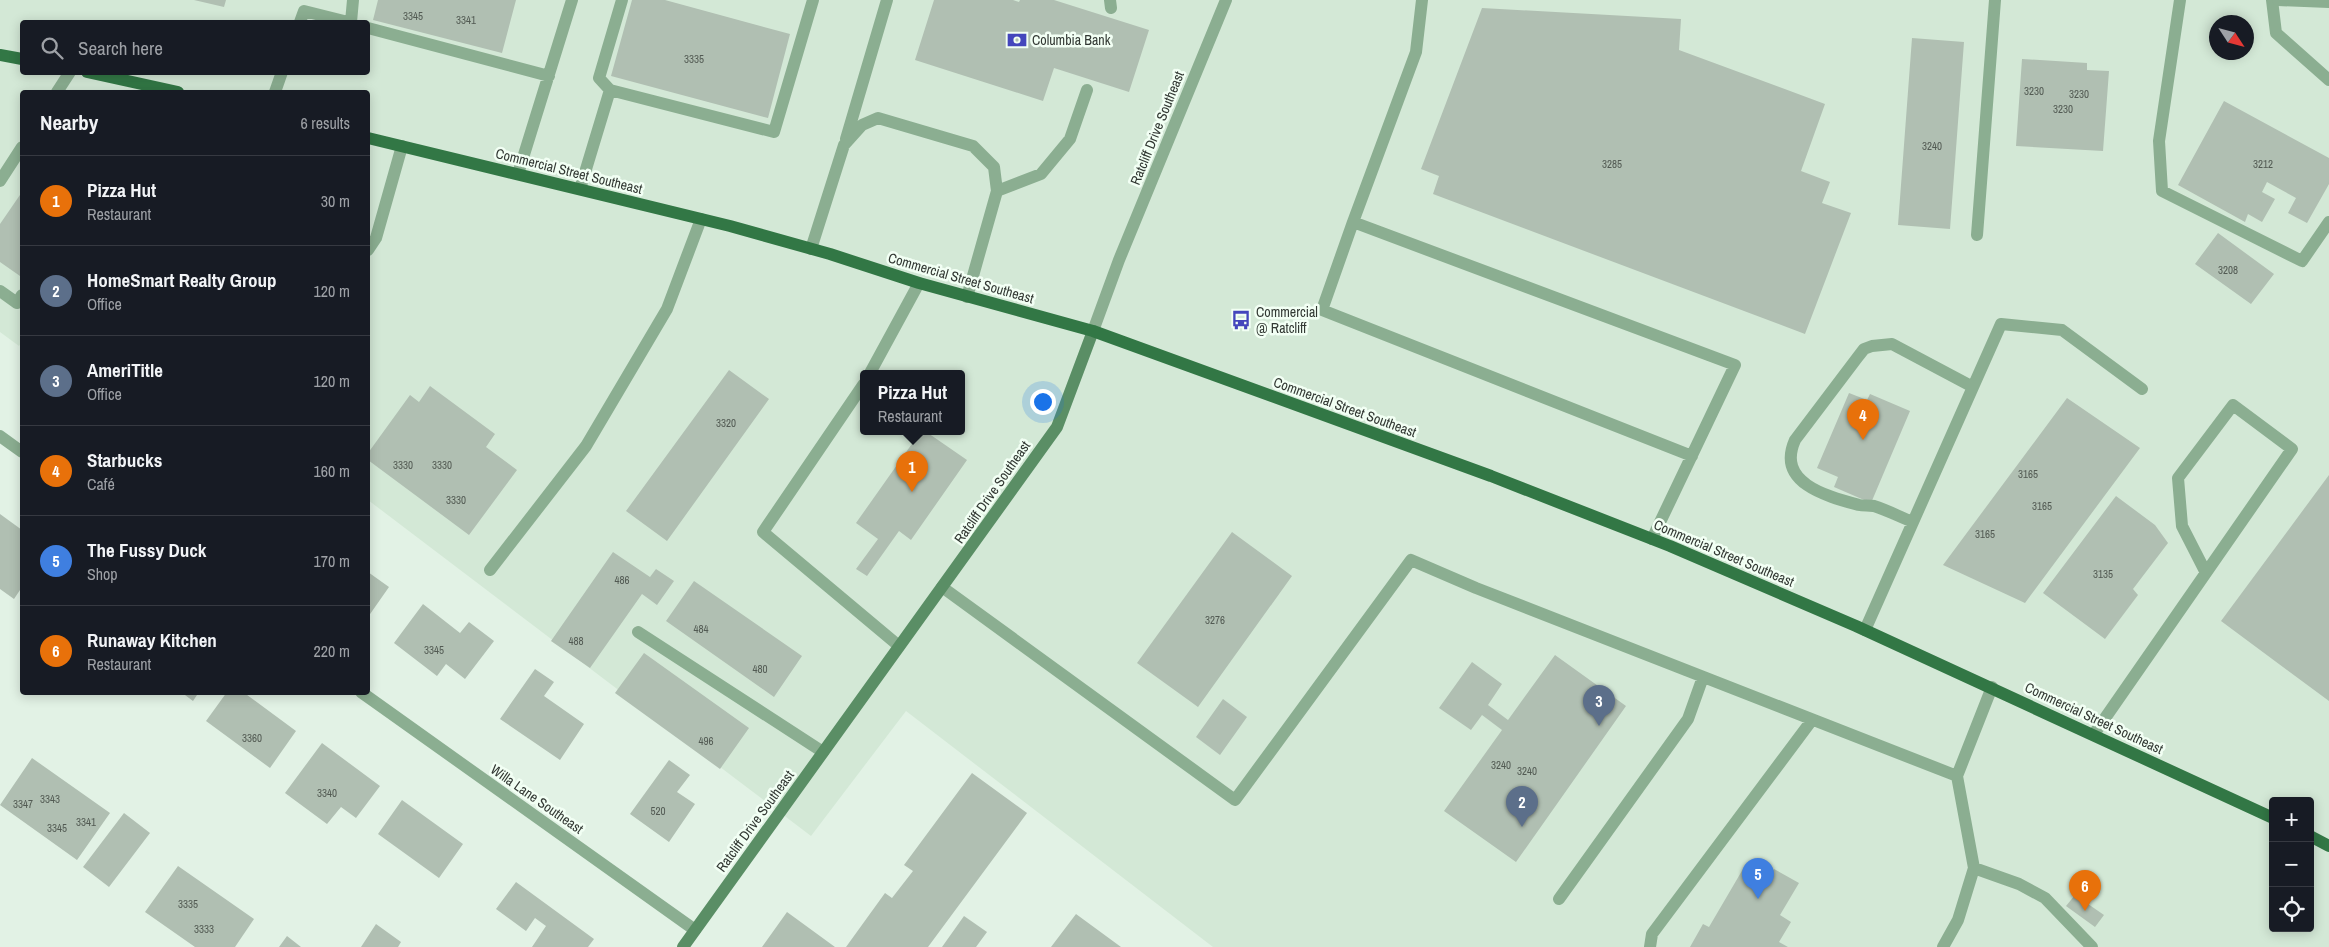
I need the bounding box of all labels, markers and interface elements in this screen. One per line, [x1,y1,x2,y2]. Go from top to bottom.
house number: 3345 [403,9,423,23]
house number: 3341 [456,13,476,27]
north arrow [2209,15,2254,60]
search box [20,20,370,75]
bank icon: Columbia Bank [1006,29,1028,51]
place label: Columbia Bank [1032,31,1111,49]
icon: search [38,34,66,62]
text: Search here [78,35,163,61]
house number: 3335 [684,52,704,66]
street label: Ratcliff Drive Southeast [1126,69,1188,187]
house number: 3230 [2024,84,2044,98]
house number: 3230 [2069,87,2089,101]
house number: 3230 [2053,102,2073,116]
text: Nearby [40,108,98,137]
text: 6 results [300,112,350,134]
house number: 3240 [1922,139,1942,153]
street label: Commercial Street Southeast [494,144,644,198]
house number: 3285 [1602,157,1622,171]
house number: 3212 [2253,157,2273,171]
text: Pizza Hut [87,177,156,203]
text: 1 [52,190,60,212]
text: 30 m [321,190,350,212]
text: Restaurant [87,203,151,225]
street label: Commercial Street Southeast [886,249,1036,307]
house number: 3208 [2218,263,2238,277]
text: HomeSmart Realty Group [87,267,277,293]
text: 2 [52,280,60,302]
text: 120 m [314,280,350,302]
text: Office [87,293,122,315]
place label: Commercial @ Ratcliff [1256,303,1318,337]
bus stop icon: Commercial @ Ratcliff [1230,309,1252,331]
text: AmeriTitle [87,357,163,383]
text: 3 [52,370,60,392]
text: 120 m [314,370,350,392]
popup [860,370,965,435]
street label: Commercial Street Southeast [1271,373,1419,441]
text: Pizza Hut [878,379,947,405]
text: Office [87,383,122,405]
your location [1030,389,1056,415]
pin: 4 [1847,399,1879,440]
text: Restaurant [878,405,942,427]
house number: 3320 [716,416,736,430]
street label: Ratcliff Drive Southeast [950,437,1034,547]
text: Starbucks [87,447,162,473]
pin: 1 [896,451,928,492]
house number: 3330 [393,458,413,472]
house number: 3330 [432,458,452,472]
text: 4 [52,460,60,482]
text: 160 m [314,460,350,482]
house number: 3165 [2018,467,2038,481]
text: Café [87,473,115,495]
house number: 3330 [446,493,466,507]
house number: 3165 [2032,499,2052,513]
street label: Commercial Street Southeast [1651,515,1797,591]
house number: 3165 [1975,527,1995,541]
text: The Fussy Duck [87,537,207,563]
text: 5 [52,550,60,572]
text: 170 m [314,550,350,572]
text: Shop [87,563,118,585]
house number: 3135 [2093,567,2113,581]
house number: 486 [614,573,630,587]
house number: 3276 [1205,613,1225,627]
house number: 484 [693,622,709,636]
text: Runaway Kitchen [87,627,217,653]
house number: 488 [568,634,584,648]
text: 6 [52,640,60,662]
text: 220 m [314,640,350,662]
house number: 3345 [424,643,444,657]
text: Restaurant [87,653,151,675]
house number: 480 [752,662,768,676]
street label: Commercial Street Southeast [2022,678,2166,758]
pin: 3 [1583,685,1615,726]
house number: 3360 [242,731,262,745]
house number: 496 [698,734,714,748]
house number: 3240 [1491,758,1511,772]
street label: Willa Lane Southeast [487,760,587,838]
house number: 3240 [1517,764,1537,778]
street label: Ratcliff Drive Southeast [712,767,798,875]
house number: 3340 [317,786,337,800]
pin: 2 [1506,786,1538,827]
house number: 3343 [40,792,60,806]
house number: 3347 [13,797,33,811]
map controls [2269,797,2314,932]
button: + [2269,797,2314,842]
house number: 520 [650,804,666,818]
house number: 3341 [76,815,96,829]
house number: 3345 [47,821,67,835]
button: − [2269,842,2314,887]
pin: 5 [1742,858,1774,899]
pin: 6 [2069,870,2101,911]
button: locate [2269,887,2314,932]
house number: 3335 [178,897,198,911]
house number: 3333 [194,922,214,936]

